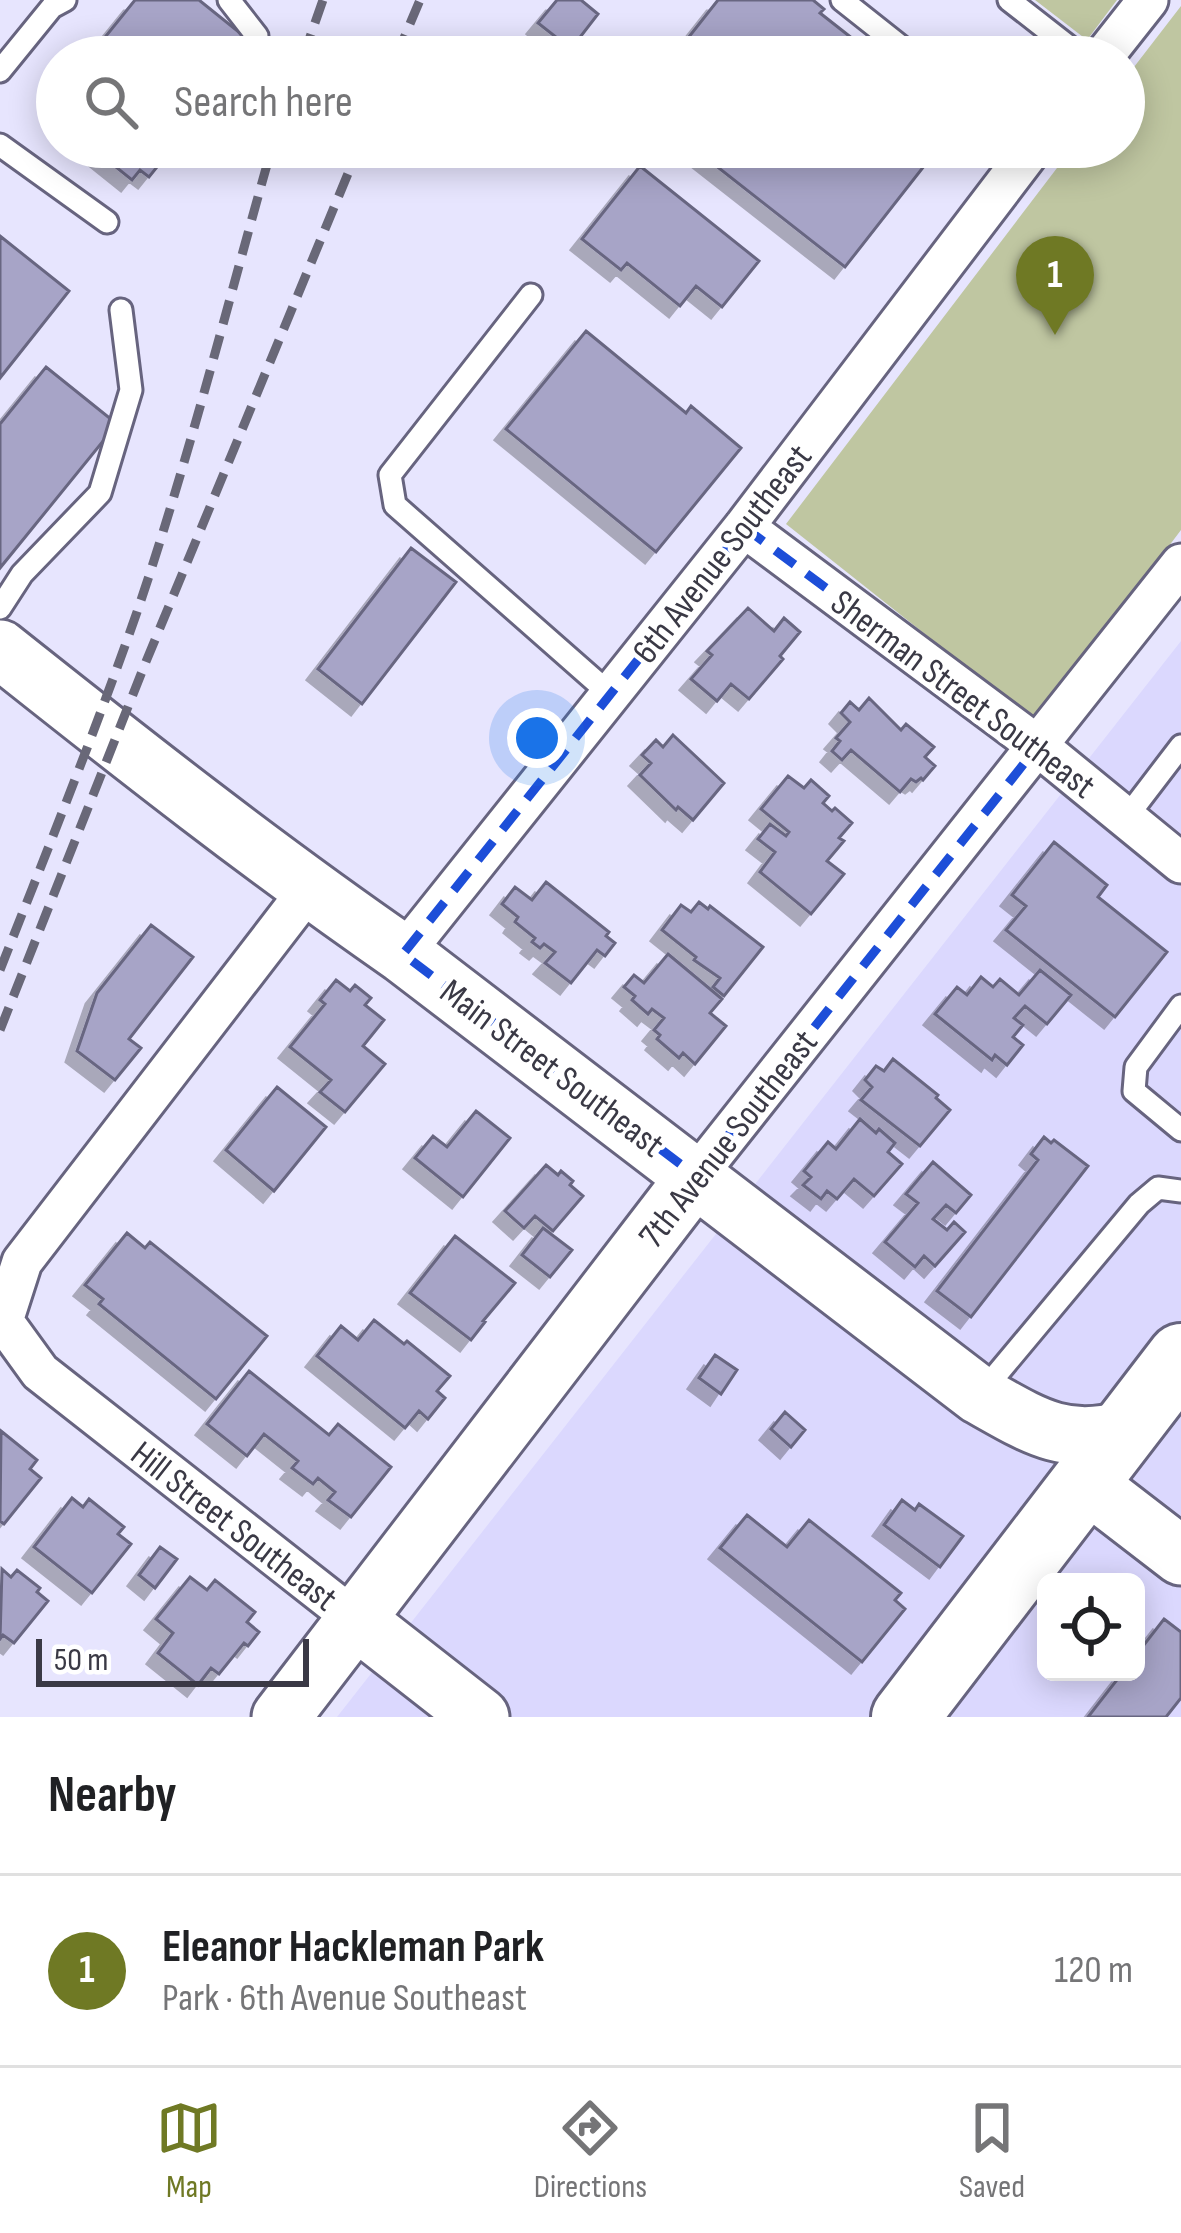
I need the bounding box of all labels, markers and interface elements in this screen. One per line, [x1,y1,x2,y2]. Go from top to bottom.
search box [36,36,1145,168]
icon: search [78,69,144,135]
text: Search here [174,75,353,130]
pin: 1 [1016,236,1094,335]
street label: 6th Avenue Southeast [624,437,822,672]
street label: Sherman Street Southeast [822,582,1103,808]
your location [507,708,567,768]
street label: Main Street Southeast [431,971,672,1167]
street label: 7th Avenue Southeast [631,1022,827,1257]
street label: Hill Street Southeast [122,1433,345,1621]
map controls [1037,1573,1145,1681]
button: locate [1037,1573,1145,1681]
scale bar [36,1633,309,1686]
text: 50 m [54,1640,108,1680]
text: Nearby [48,1765,177,1826]
text: Eleanor Hackleman Park [162,1920,544,1975]
text: 1 [79,1947,95,1994]
text: 120 m [1054,1947,1133,1994]
text: Park · 6th Avenue Southeast [162,1975,527,2022]
tab: Map [156,2095,222,2207]
tab: Directions [534,2095,647,2207]
tab: Saved [959,2095,1025,2207]

